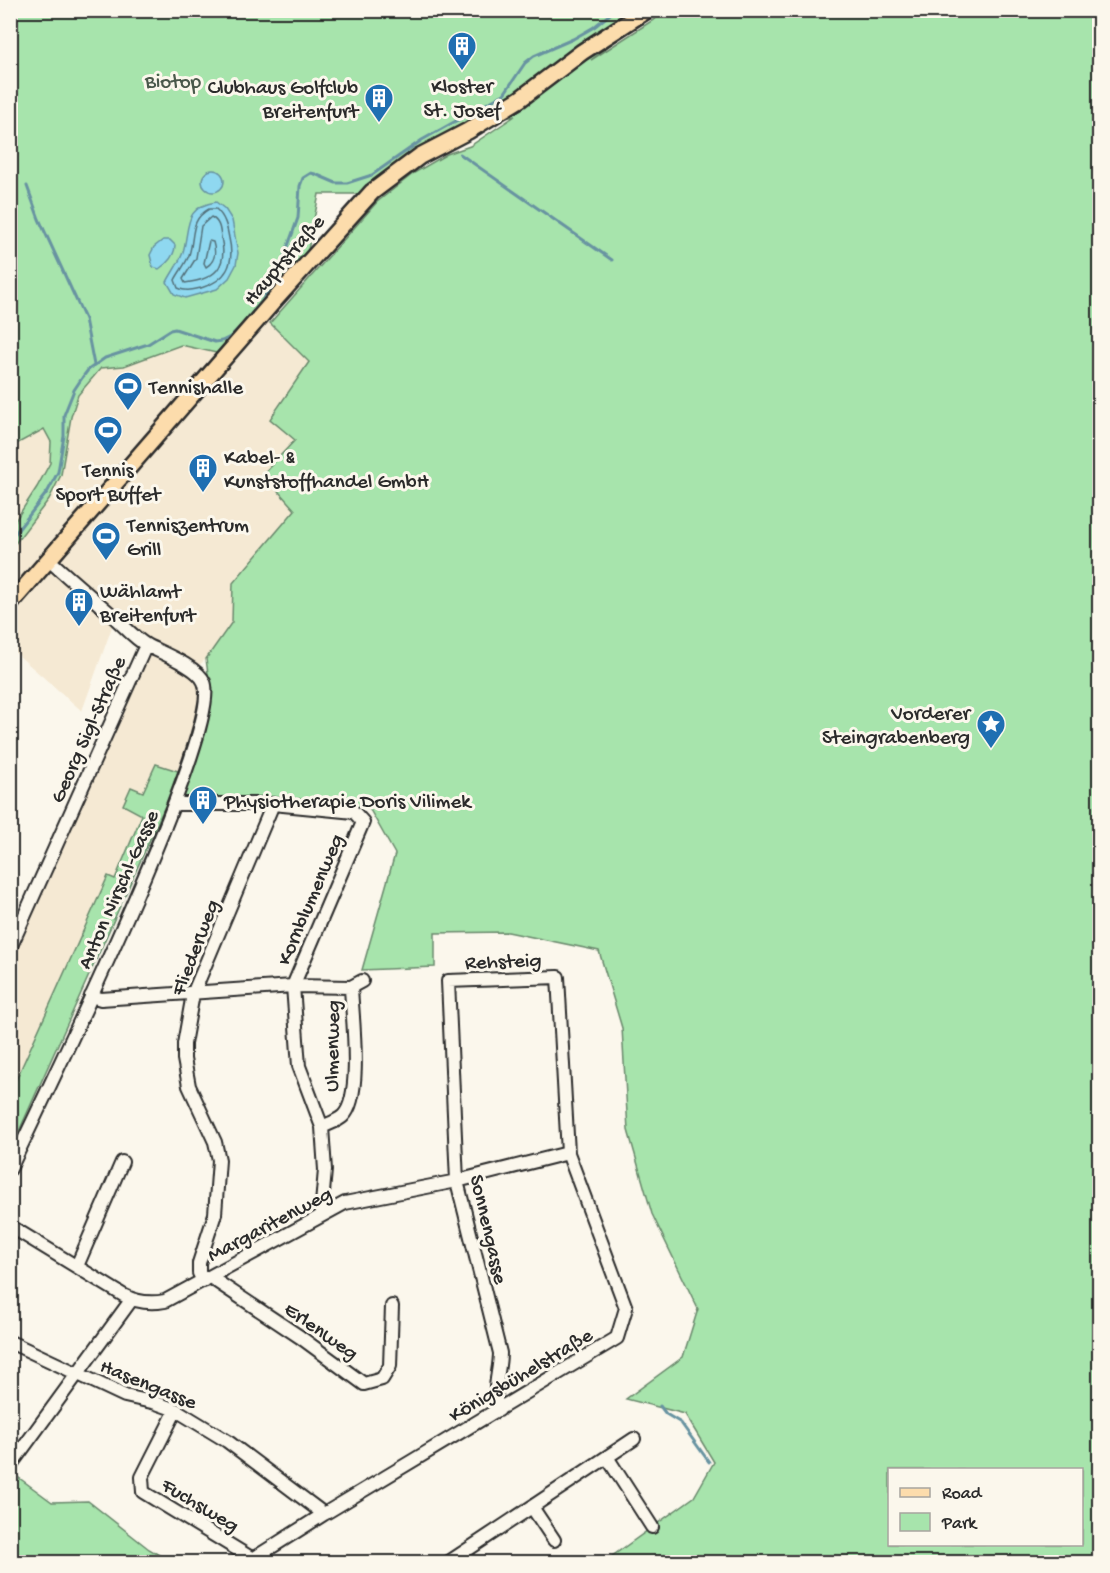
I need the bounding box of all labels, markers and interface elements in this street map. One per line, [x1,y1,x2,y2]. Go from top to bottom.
building icon: Kloster St. Josef [446,30,478,72]
park label: Biotop [144,71,202,96]
place label: Kloster St. Josef [424,76,502,125]
place label: Clubhaus Golfclub Breitenfurt [208,77,360,126]
building icon: Clubhaus Golfclub Breitenfurt [363,82,395,124]
street label: Hauptstraße [240,210,332,312]
sports icon: Tennishalle [112,370,144,412]
place label: Tennishalle [148,377,244,402]
sports icon: Tennis Sport Buffet [92,414,124,456]
place label: Kabel- & Kunststoffhandel GmbH [224,447,430,496]
building icon: Kabel- & Kunststoffhandel GmbH [187,452,219,494]
place label: Tennis Sport Buffet [56,460,163,509]
place label: Tenniszentrum Grill [126,515,249,564]
sports icon: Tenniszentrum Grill [90,520,122,562]
place label: Wählamt Breitenfurt [99,581,198,630]
building icon: Wählamt Breitenfurt [63,586,95,628]
street label: Georg Sigl-Straße [47,652,134,808]
place label: Vorderer Steingrabenberg [822,703,972,752]
place icon: Vorderer Steingrabenberg [975,708,1007,750]
building icon: Physiotherapie Doris Vilimek [187,784,219,826]
place label: Physiotherapie Doris Vilimek [223,791,473,816]
street label: Anton Nirschl-Gasse [74,806,167,974]
street label: Kornblumenweg [273,831,351,970]
street label: Fliederweg [167,897,227,1001]
street label: Rehsteig [464,950,542,977]
street label: Ulmenweg [321,1000,348,1092]
street label: Sonnengasse [462,1173,512,1288]
street label: Margaritenweg [204,1183,337,1269]
street label: Erlenweg [278,1298,362,1368]
street label: Königsbühelstraße [445,1324,599,1430]
street label: Hasengasse [96,1356,201,1417]
legend [888,1468,1083,1546]
street label: Fuchsweg [155,1474,242,1540]
text: Road [942,1484,983,1505]
text: Park [941,1514,978,1535]

